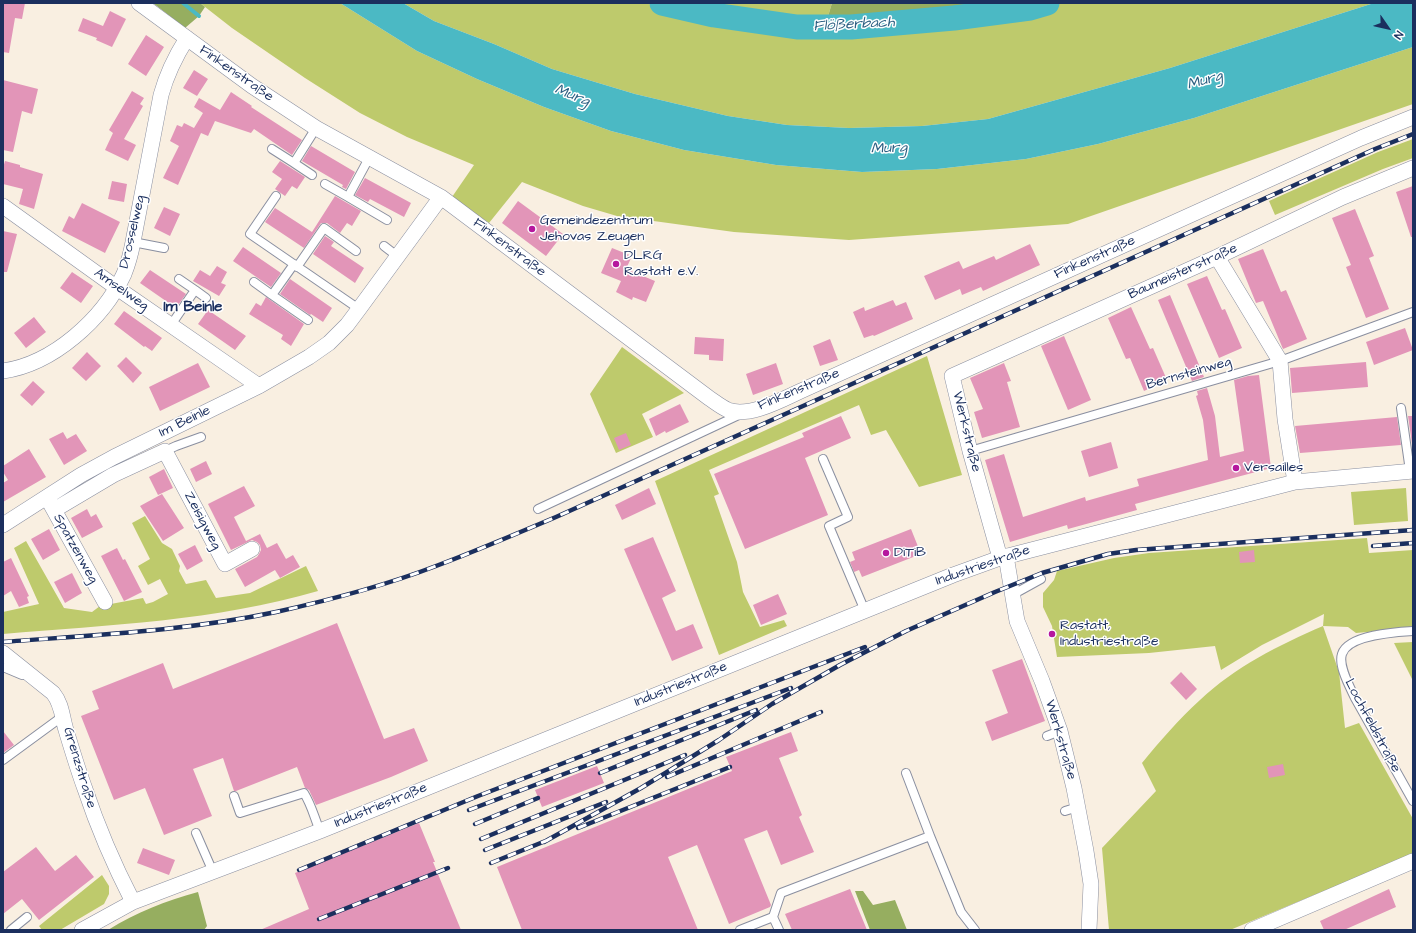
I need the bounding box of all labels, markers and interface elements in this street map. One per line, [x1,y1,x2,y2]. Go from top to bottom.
north arrow [1368,8,1408,48]
water label: Flößerbach [813,14,895,36]
text: N [1390,28,1407,42]
street label: Finkenstraße [196,42,276,106]
water label: Murg [1185,67,1225,95]
water label: Murg [552,81,592,111]
water label: Murg [871,139,907,159]
street label: Drosselweg [116,194,150,270]
place label: Gemeindezentrum Jehovas Zeugen [540,213,653,246]
street label: Finkenstraße [469,215,549,281]
marker: Gemeindezentrum Jehovas Zeugen [527,224,537,234]
street label: Finkenstraße [1052,233,1138,283]
street label: Baumeisterstraße [1126,240,1240,304]
place label: DLRG Rastatt e.V. [624,248,698,280]
marker: DLRG Rastatt e.V. [611,259,621,269]
street label: Amselweg [90,265,152,315]
district label: Im Beinle [164,299,222,317]
street label: Bernsteinweg [1145,354,1233,394]
street label: Finkenstraße [756,365,842,415]
street label: Werkstraße [948,390,984,474]
street label: Im Beinle [157,402,213,442]
place label: Versailles [1244,460,1303,476]
marker: Versailles [1231,463,1241,473]
street label: Zeisigweg [180,489,224,553]
street label: Spatzenweg [49,511,101,587]
street label: Industriestraße [934,542,1032,590]
place label: DiTiB [894,545,926,561]
marker: DiTiB [881,548,891,558]
place label: Rastatt, Industriestraße [1060,618,1159,650]
marker: Rastatt, Industriestraße [1047,629,1057,639]
street label: Industriestraße [632,659,730,711]
street label: Lochfeldstraße [1340,676,1404,776]
street label: Werkstraße [1041,698,1079,782]
street label: Grenzstraße [59,725,99,811]
street label: Industriestraße [332,780,430,832]

